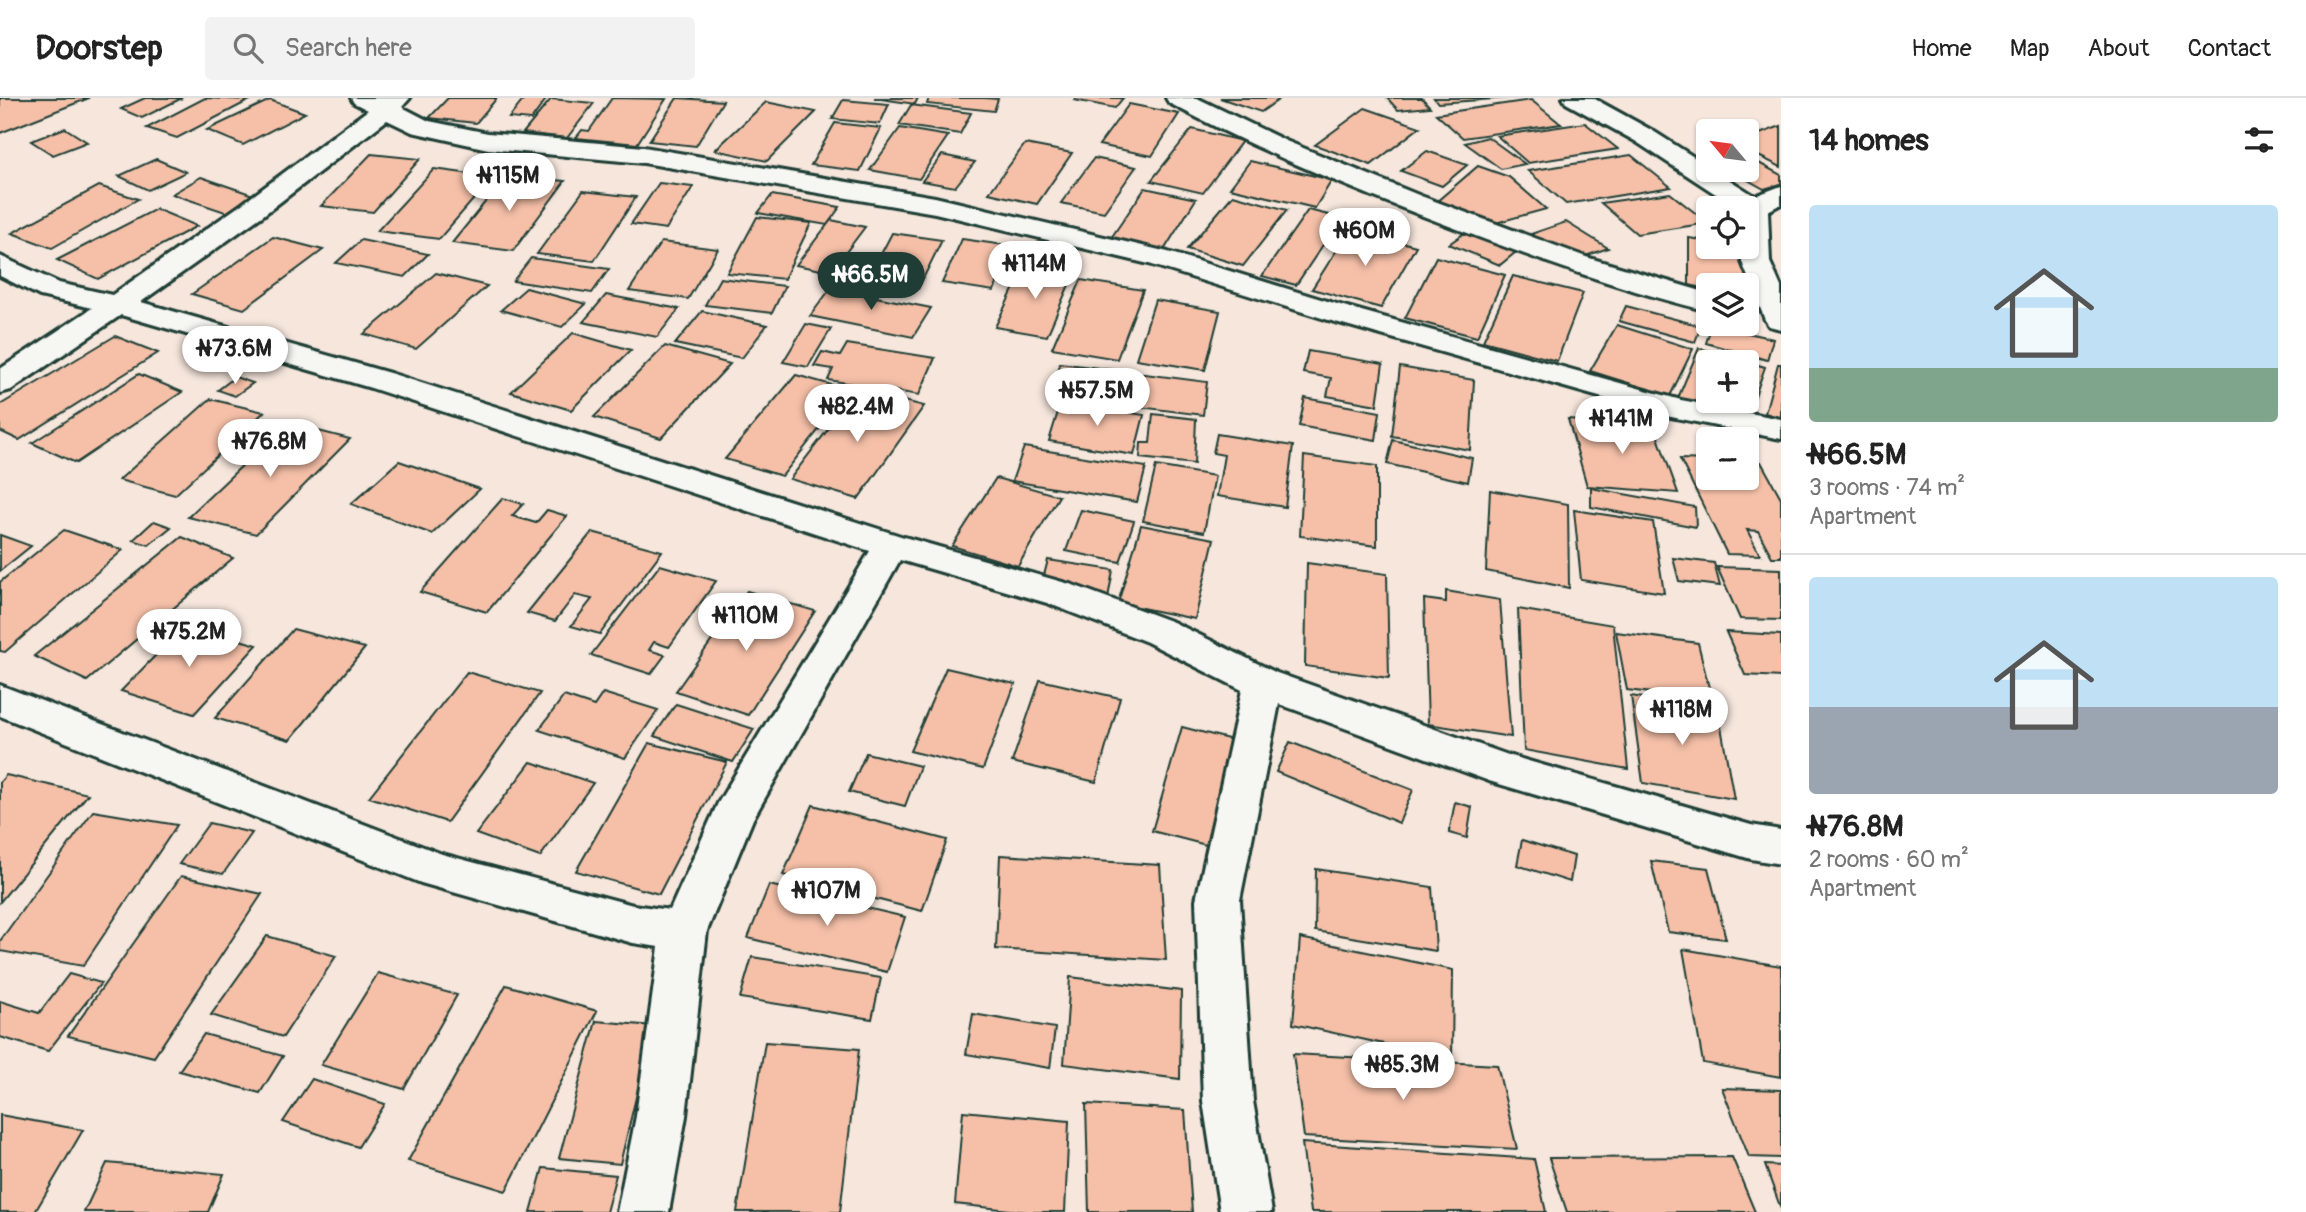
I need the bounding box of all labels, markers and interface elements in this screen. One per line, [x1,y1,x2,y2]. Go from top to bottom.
search box [205,17,695,80]
text: Doorstep [35,28,163,69]
icon: search [229,29,267,67]
text: Search here [285,32,412,64]
text: Home [1911,34,1972,63]
text: Map [2010,34,2050,63]
text: About [2088,34,2150,63]
text: Contact [2188,34,2271,63]
north arrow [1696,119,1759,182]
map controls [1696,119,1759,490]
icon: filters [2240,121,2278,159]
text: 14 homes [1809,122,1929,159]
pin: ₦115M [460,153,558,213]
text: ₦115M [479,161,539,190]
button: locate [1696,196,1759,259]
pin: ₦60M [1324,208,1406,268]
text: ₦60M [1335,216,1395,245]
pin: ₦114M [986,242,1084,301]
text: ₦114M [1004,249,1066,278]
icon: home [1981,250,2107,376]
pin: ₦66.5M [814,252,928,312]
text: ₦66.5M [834,260,908,289]
button: layers [1696,273,1759,336]
pin: ₦73.6M [178,327,292,386]
text: ₦73.6M [198,334,272,363]
button: + [1696,350,1759,413]
pin: ₦57.5M [1040,368,1154,428]
text: ₦57.5M [1061,376,1133,405]
pin: ₦82.4M [800,384,914,444]
text: ₦82.4M [820,392,894,421]
pin: ₦141M [1573,396,1671,456]
text: ₦141M [1591,404,1653,433]
pin: ₦76.8M [213,420,327,479]
text: ₦76.8M [234,427,306,456]
button: − [1696,427,1759,490]
text: ₦66.5M [1809,436,1906,473]
text: 3 rooms · 74 m² [1809,473,1965,502]
text: Apartment [1809,502,1916,531]
pin: ₦110M [697,594,795,653]
text: ₦110M [714,601,778,630]
pin: ₦75.2M [132,610,246,669]
text: ₦75.2M [153,617,225,646]
icon: home [1981,622,2107,748]
pin: ₦118M [1633,688,1731,747]
text: ₦118M [1652,695,1712,724]
text: ₦76.8M [1809,808,1904,845]
text: 2 rooms · 60 m² [1809,845,1969,874]
pin: ₦107M [778,868,876,928]
text: Apartment [1809,874,1916,903]
text: ₦107M [793,876,861,905]
pin: ₦85.3M [1346,1042,1460,1102]
text: ₦85.3M [1367,1050,1439,1079]

